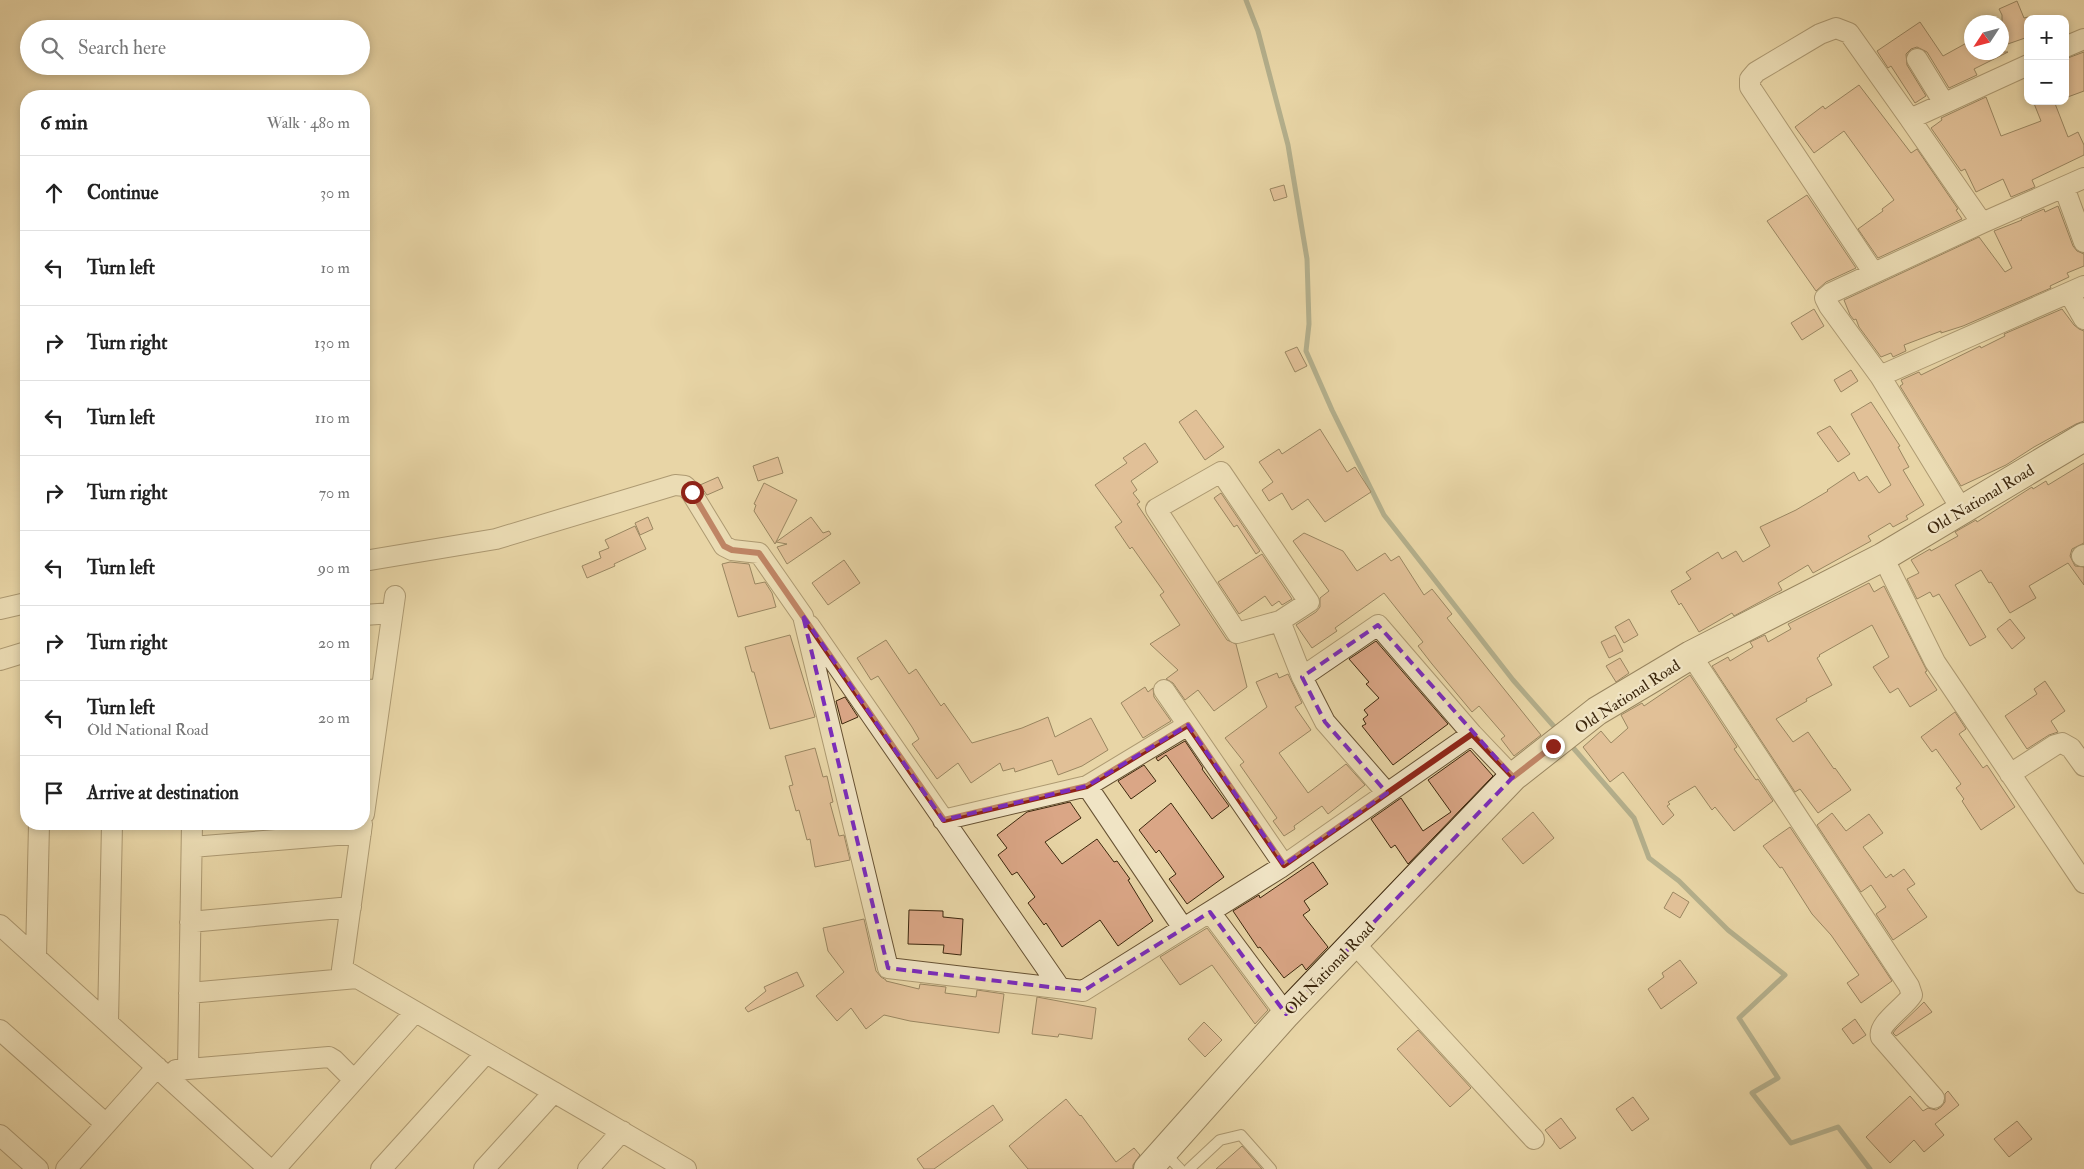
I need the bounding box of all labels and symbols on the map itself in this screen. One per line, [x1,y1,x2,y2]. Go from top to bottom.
north arrow [1964,15,2009,60]
street label: Old National Road [1923,460,2038,540]
route start [681,481,704,504]
street label: Old National Road [1571,655,1684,738]
route end [1542,735,1565,758]
street label: Old National Road [1280,918,1379,1019]

